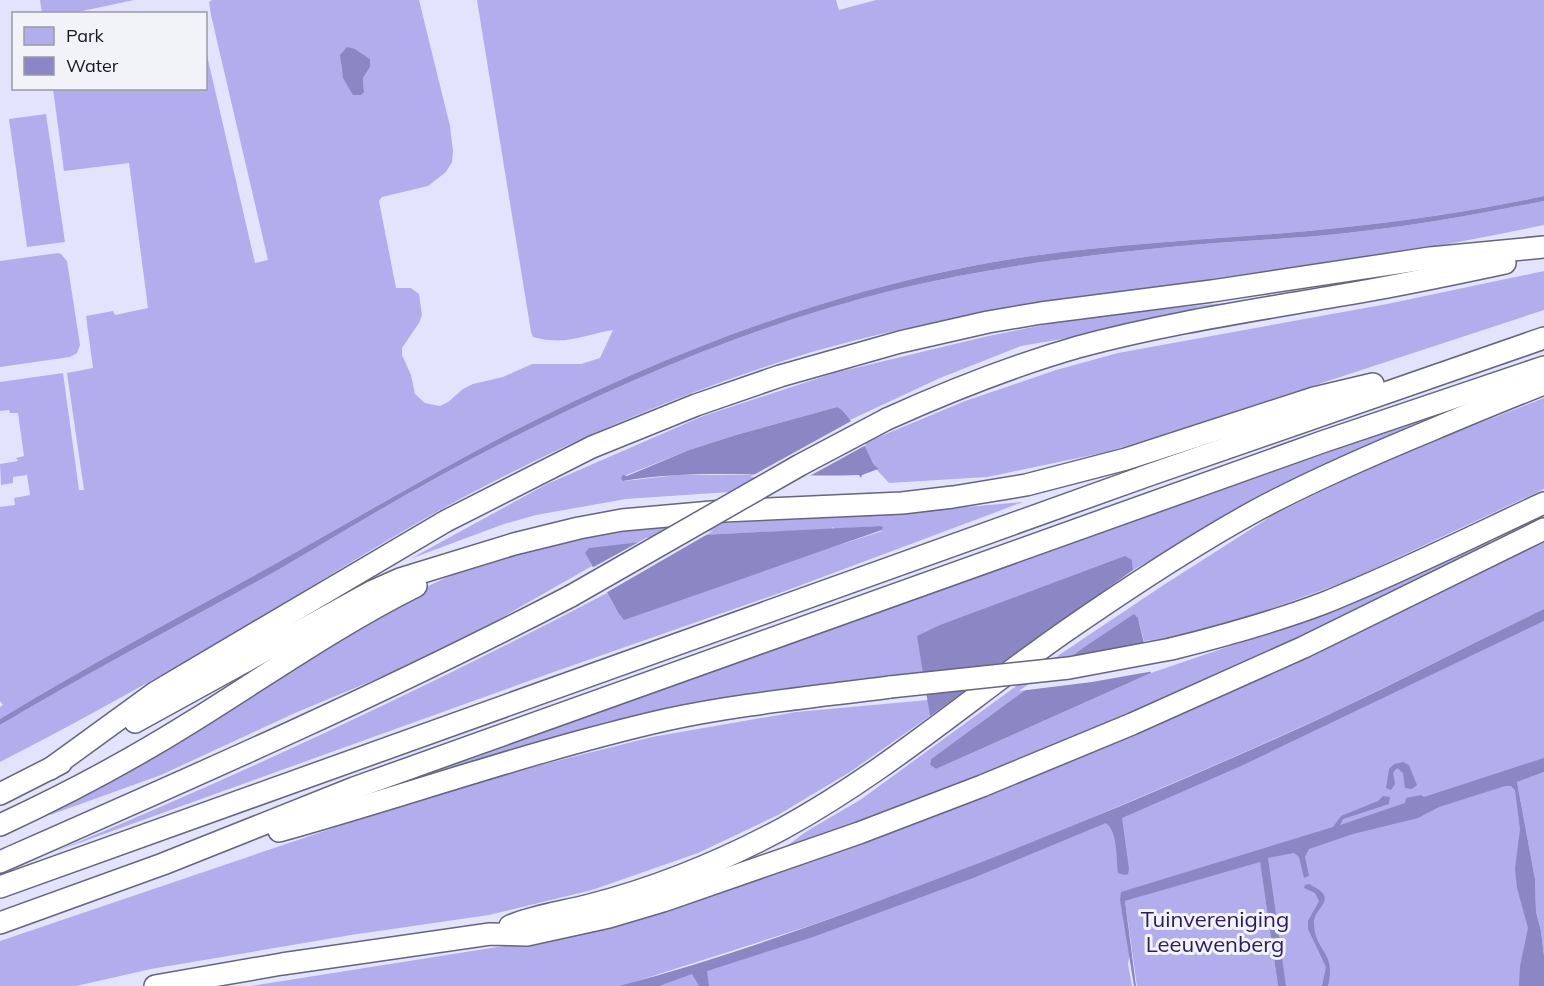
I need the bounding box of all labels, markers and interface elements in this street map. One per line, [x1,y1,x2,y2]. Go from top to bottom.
legend [12,12,207,90]
text: Park [66,24,105,47]
text: Water [66,54,119,77]
park label: Tuinvereniging Leeuwenberg [1141,905,1289,958]

